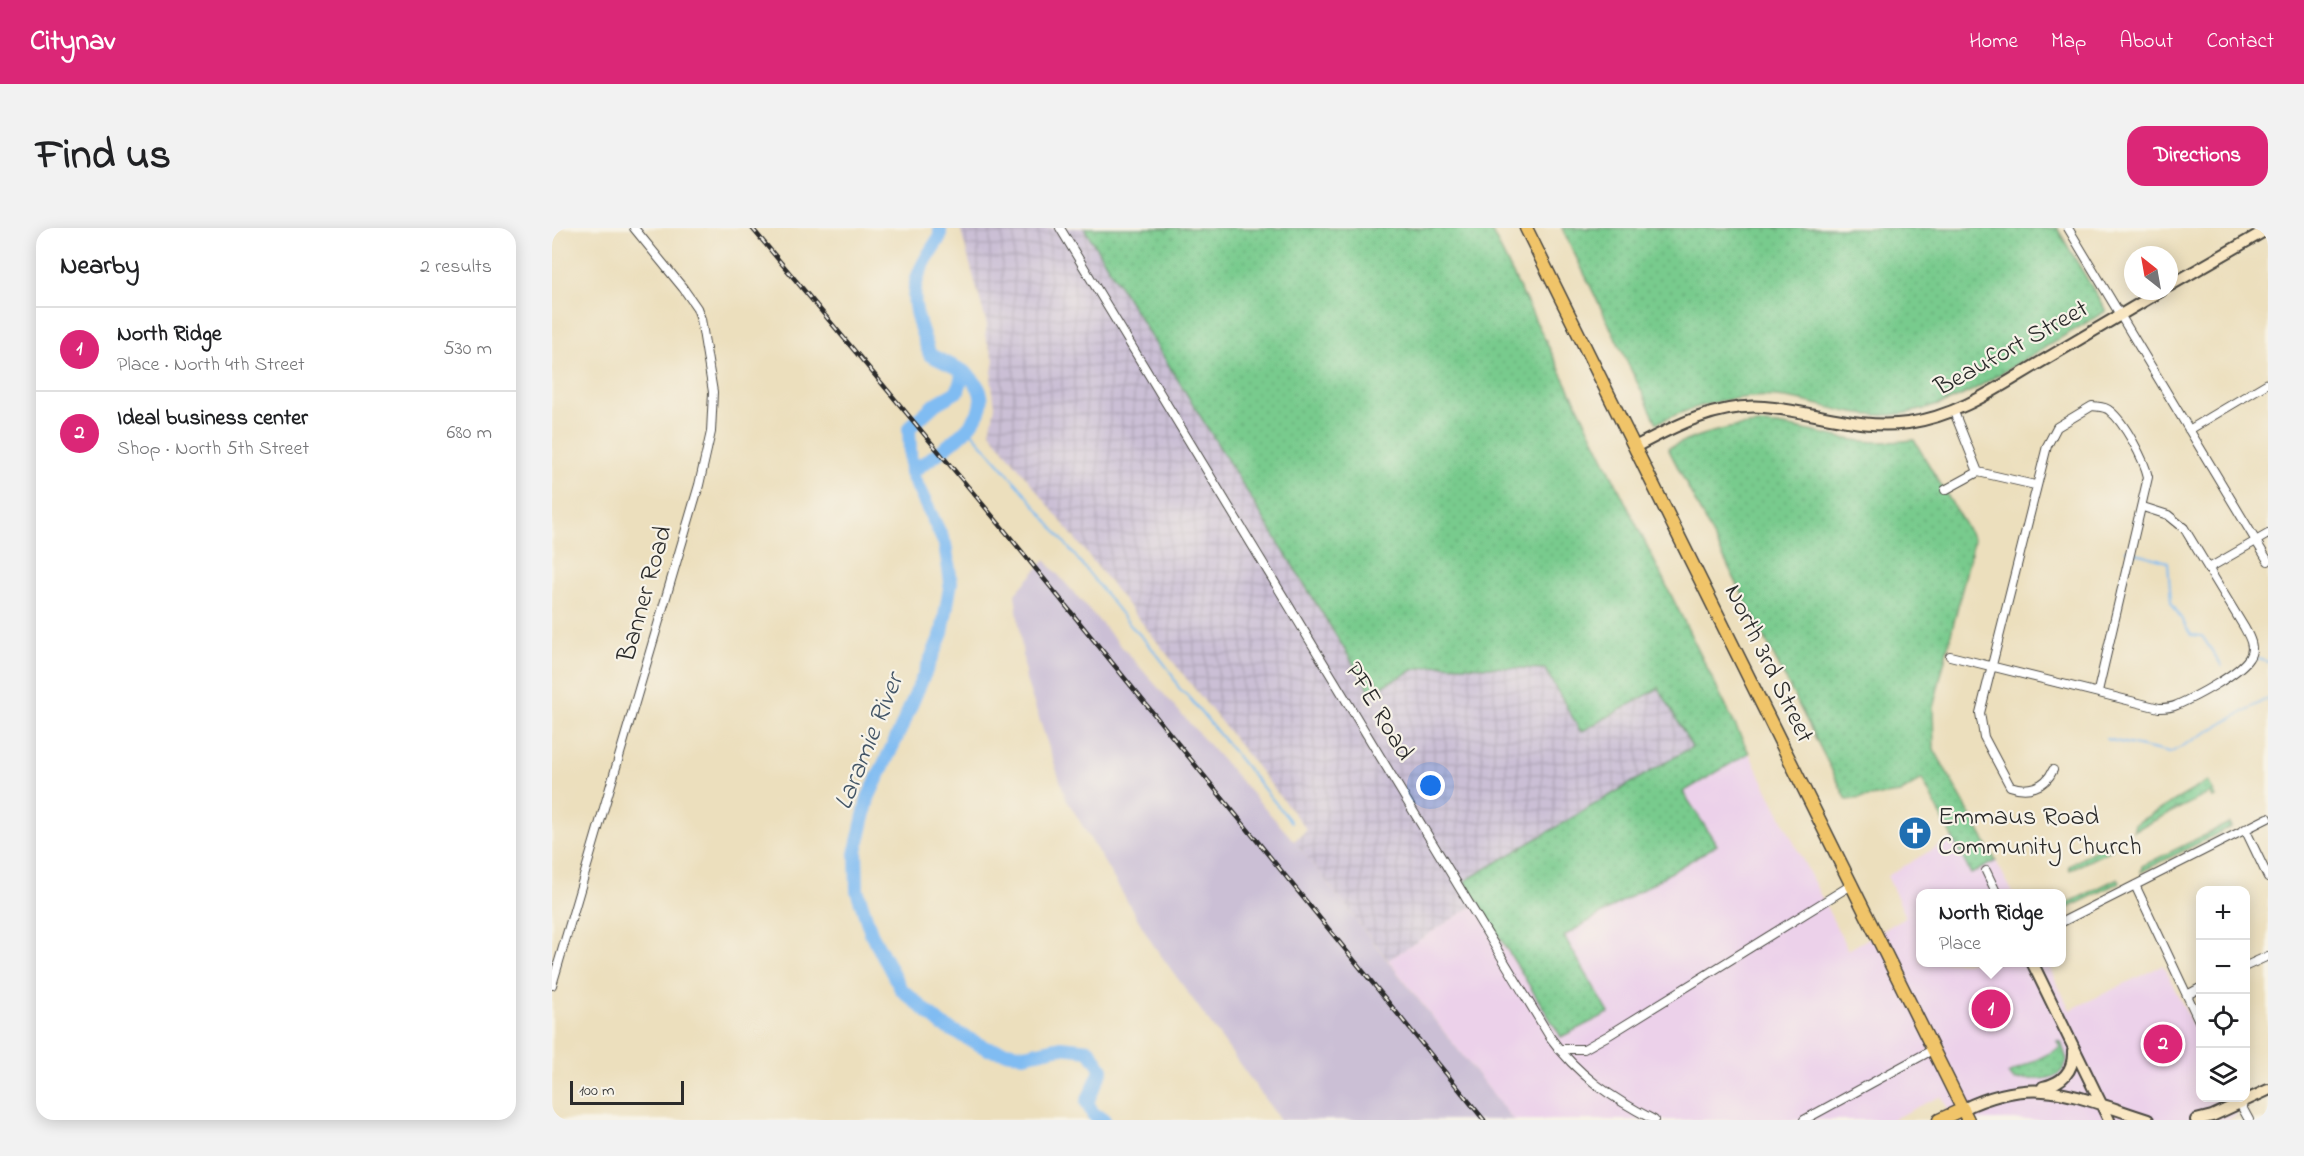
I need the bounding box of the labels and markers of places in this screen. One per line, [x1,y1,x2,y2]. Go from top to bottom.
place label: Emmaus Road Community Church [1938,799,2142,867]
church icon: Emmaus Road Community Church [1897,815,1933,851]
pin: 1 [1972,986,2010,1032]
pin: 2 [2144,1022,2182,1066]

